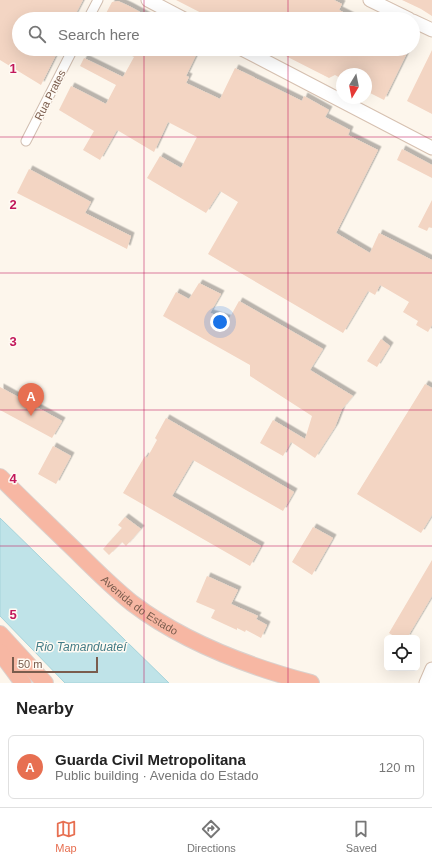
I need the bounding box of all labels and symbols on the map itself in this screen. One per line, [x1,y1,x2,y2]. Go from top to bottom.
text: 1 [9,61,17,76]
street label: Rua Prates [32,67,68,122]
north arrow [336,68,372,104]
text: 2 [9,197,17,212]
your location [210,312,230,332]
text: 3 [9,334,17,349]
pin: A [18,383,44,416]
text: 4 [9,471,17,486]
street label: Avenida do Estado [99,573,180,637]
text: 5 [9,607,17,622]
water label: Rio Tamanduateí [36,640,128,654]
scale bar [12,655,98,674]

